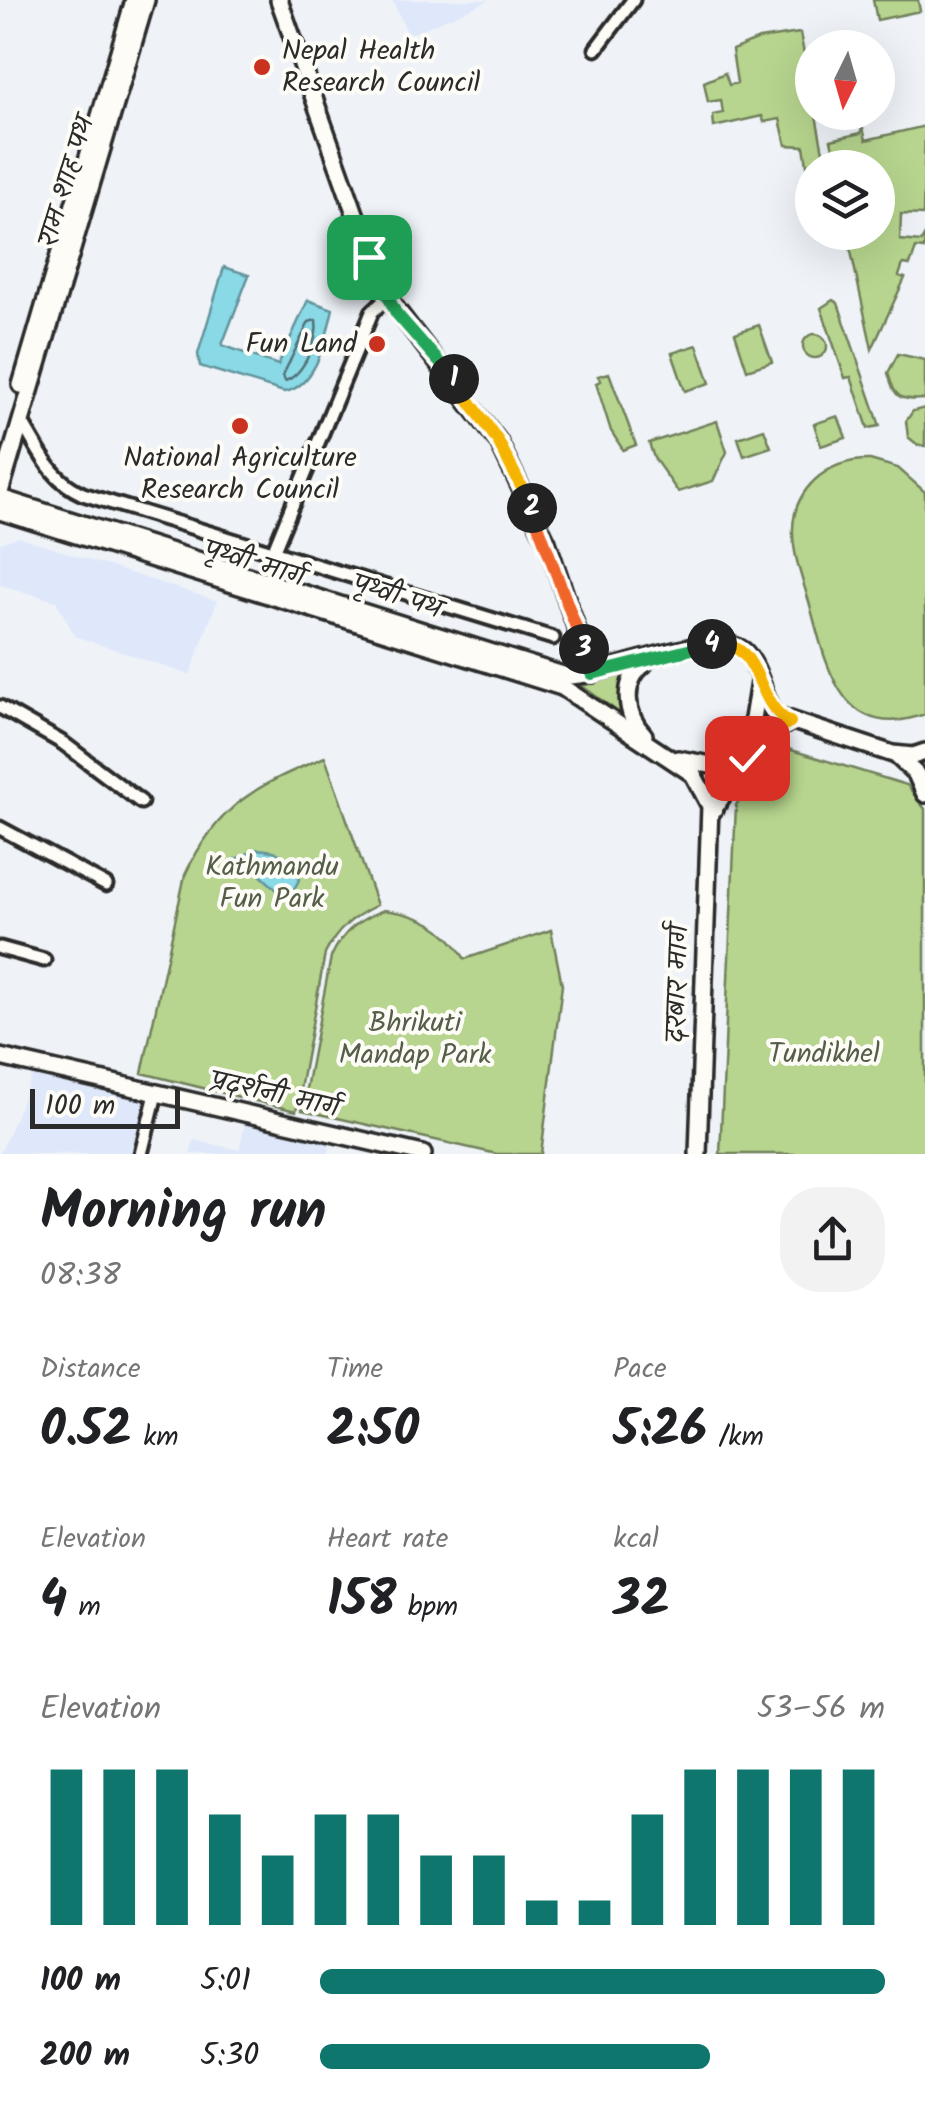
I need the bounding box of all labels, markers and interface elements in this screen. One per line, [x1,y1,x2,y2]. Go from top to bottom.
place label: Nepal Health Research Council [282,29,481,106]
north arrow [795,30,895,130]
map controls [795,30,895,250]
marker: Nepal Health Research Council [251,56,273,78]
street label: राम शाह पथ [26,107,110,253]
button: layers [795,150,895,250]
pin [327,215,412,300]
icon: arrive [342,230,397,285]
place label: Fun Land [245,322,358,367]
marker: Fun Land [366,333,388,355]
pin: 1 [429,354,479,404]
text: 1 [450,356,458,401]
marker: National Agriculture Research Council [229,415,251,437]
place label: National Agriculture Research Council [123,436,357,513]
pin: 2 [507,483,557,533]
text: 2 [524,485,540,530]
street label: पृथ्वी मार्ग [197,527,315,602]
street label: पृथ्वी पथ [346,561,452,634]
pin: 4 [687,619,737,669]
text: 4 [704,621,720,666]
pin: 3 [559,624,609,674]
text: 3 [576,626,592,671]
pin [705,716,790,801]
icon: check [720,731,775,786]
park label: Kathmandu Fun Park [205,845,339,922]
street label: दरबार मार्ग [653,919,703,1043]
park label: Bhrikuti Mandap Park [339,1001,492,1078]
park label: Tundikhel [768,1032,880,1077]
street label: प्रदर्शनी मार्ग [205,1058,348,1133]
scale bar [30,1084,180,1128]
text: 100 m [45,1084,115,1129]
text: Morning run [40,1170,327,1257]
button: share [780,1187,885,1292]
text: 08:38 [40,1251,121,1302]
text: Distance [40,1347,141,1392]
text: Time [327,1347,383,1392]
text: Pace [613,1347,667,1392]
text: 0.52 [40,1392,132,1472]
text: 2:50 [327,1392,419,1472]
text: 5:26 [613,1392,707,1472]
text: km [132,1415,179,1460]
text: /km [707,1415,764,1460]
text: Elevation [40,1517,146,1562]
text: Heart rate [327,1517,448,1562]
text: kcal [613,1517,659,1562]
text: 4 [40,1562,67,1642]
text: 158 [327,1562,397,1642]
text: 32 [613,1562,670,1642]
text: m [67,1585,101,1630]
text: bpm [397,1585,458,1630]
text: Elevation [40,1684,161,1735]
text: 53–56 m [757,1684,885,1735]
text: 100 m [40,1956,121,2007]
text: 5:01 [200,1956,251,2007]
text: 200 m [40,2031,130,2082]
text: 5:30 [200,2031,259,2082]

